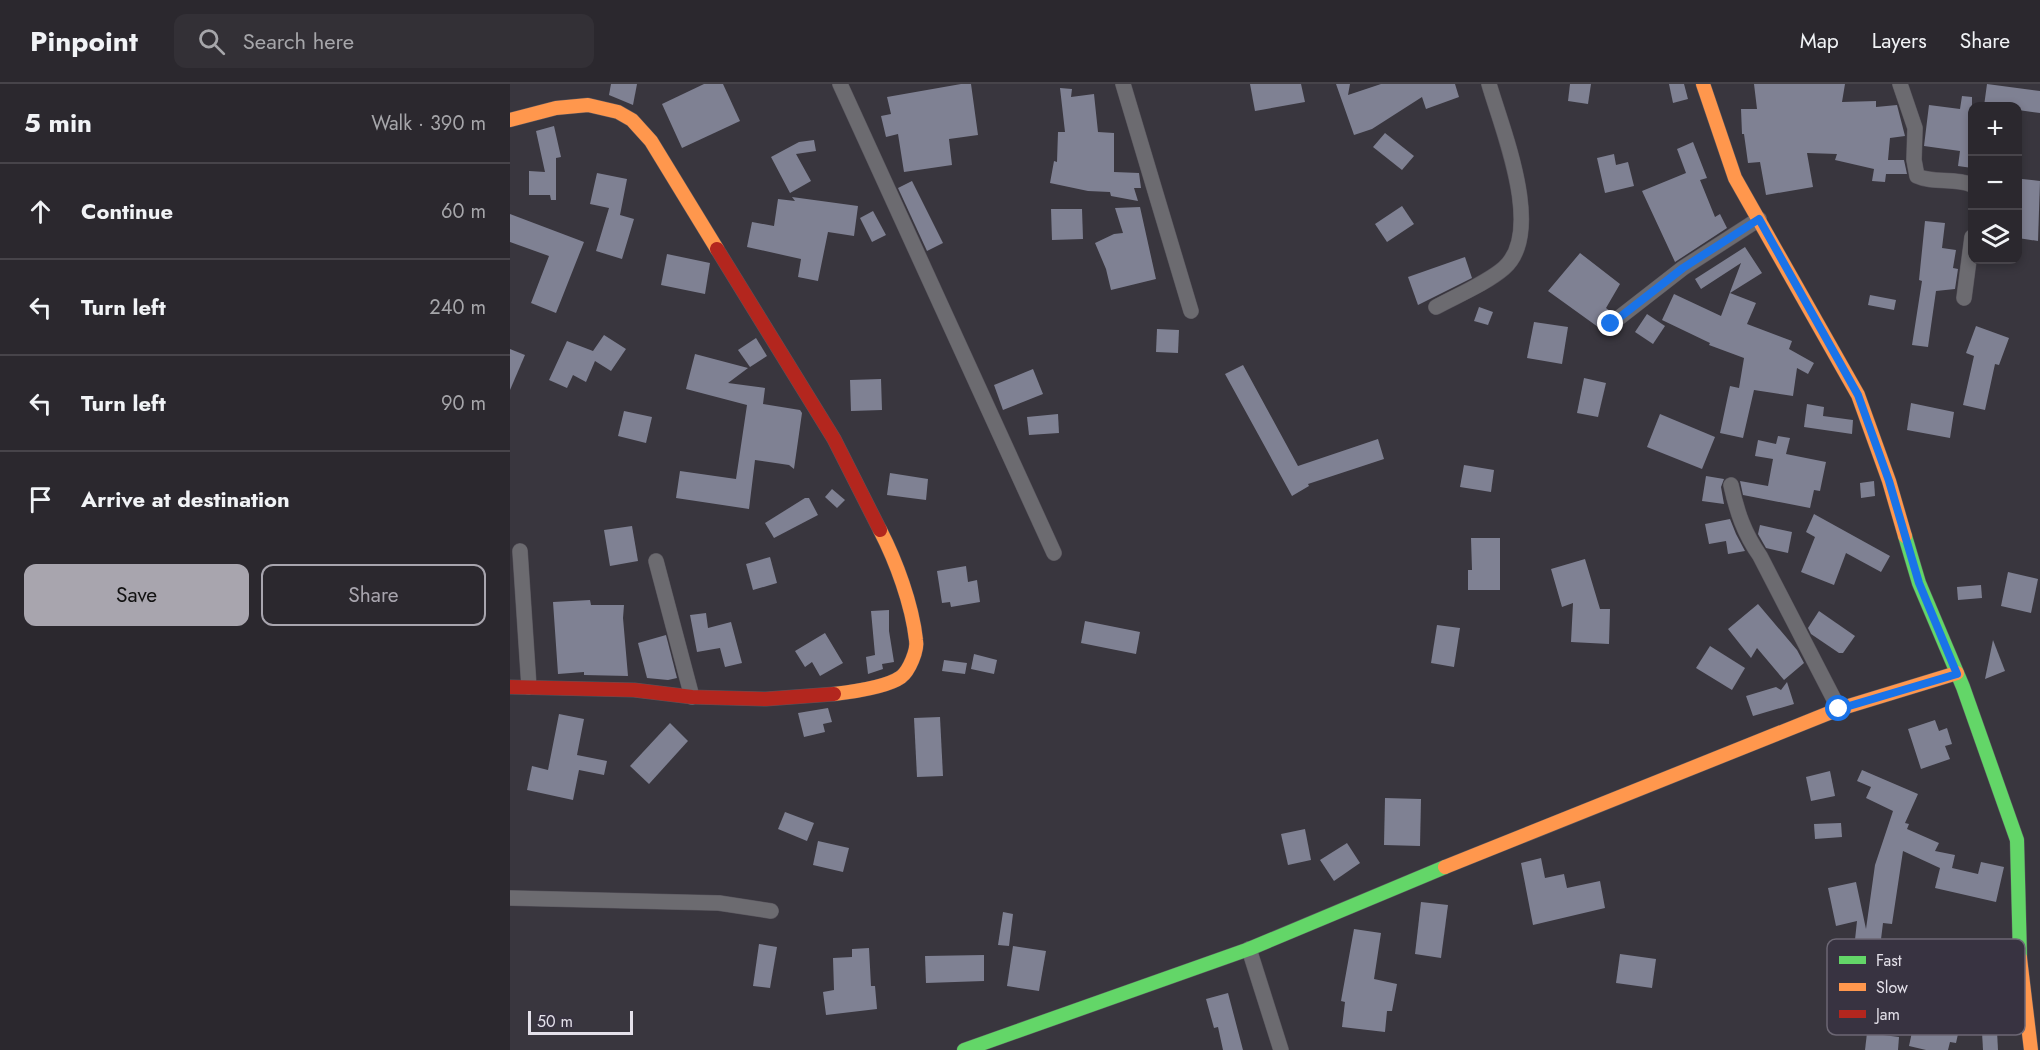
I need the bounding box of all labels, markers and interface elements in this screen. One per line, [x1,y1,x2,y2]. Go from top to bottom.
search box [174,14,594,68]
text: Pinpoint [30,21,138,62]
icon: search [195,25,228,58]
text: Search here [243,25,354,57]
text: Map [1800,26,1839,56]
text: Layers [1872,26,1927,56]
text: Share [1960,26,2010,56]
map controls [1968,102,2022,264]
button: + [1968,102,2022,156]
text: 5 min [24,104,92,142]
text: Walk · 390 m [371,109,486,138]
button: − [1968,156,2022,210]
icon: ahead [24,195,57,228]
text: Continue [81,195,173,227]
text: 60 m [441,197,486,226]
button: layers [1968,210,2022,264]
icon: left [24,291,57,324]
text: Turn left [81,291,166,323]
text: 240 m [429,293,486,322]
route end [1597,310,1623,336]
icon: left [24,387,57,420]
text: Turn left [81,387,166,419]
text: 90 m [441,389,486,418]
icon: arrive [24,483,57,516]
text: Arrive at destination [81,483,290,515]
button: Save [24,564,249,626]
button: Share [261,564,486,626]
route start [1825,695,1851,721]
legend [1827,939,2025,1035]
text: Fast [1876,949,1902,972]
text: Slow [1876,976,1908,999]
text: Jam [1874,1003,1900,1026]
scale bar [528,1008,633,1036]
text: 50 m [537,1010,573,1033]

